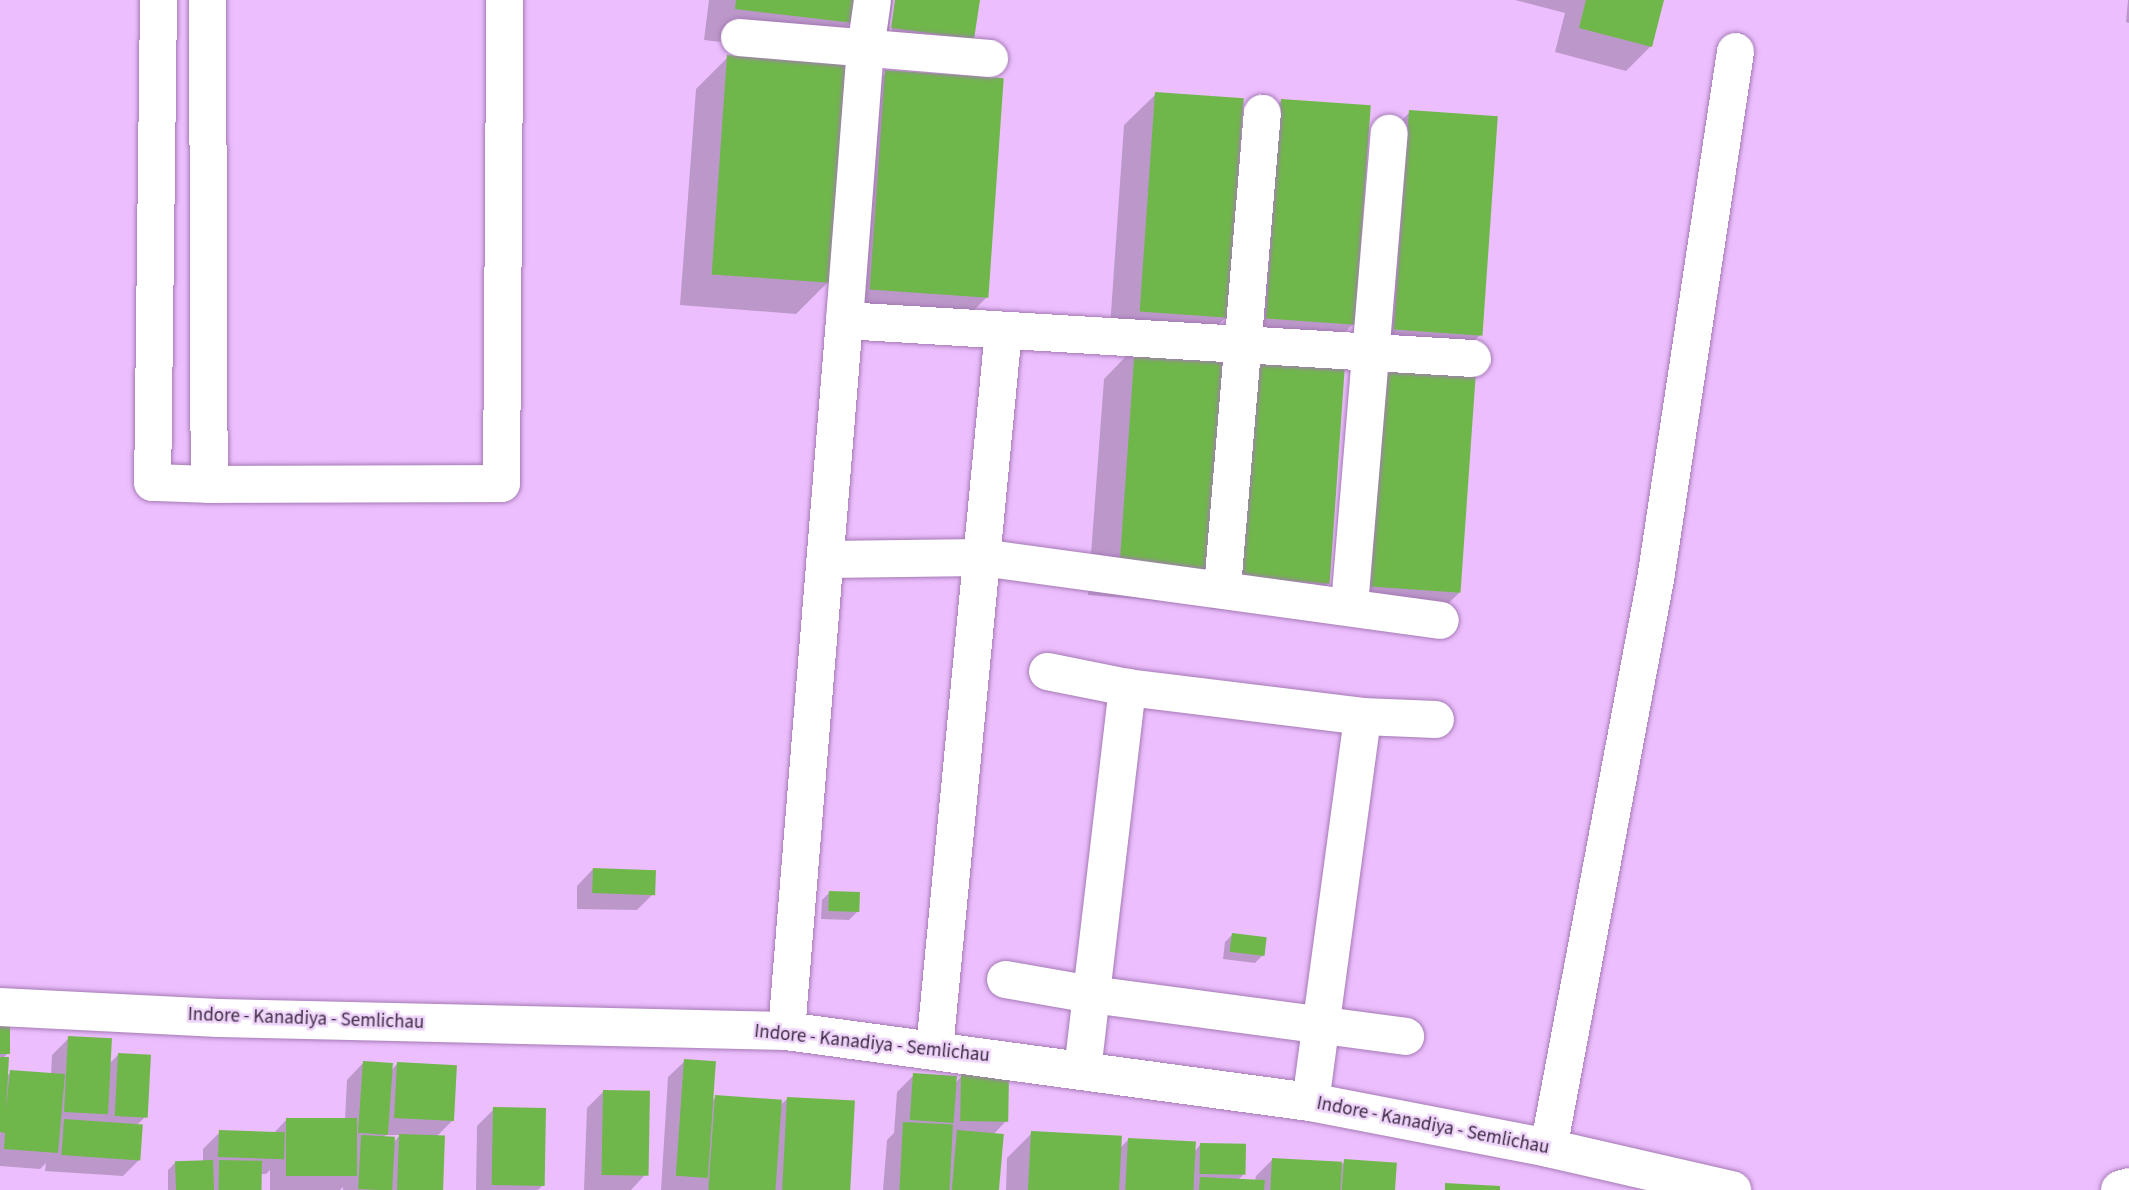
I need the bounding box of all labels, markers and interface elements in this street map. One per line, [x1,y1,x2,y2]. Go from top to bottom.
street label: Indore - Kanadiya - Semlichau [187,1003,425,1035]
street label: Indore - Kanadiya - Semlichau [753,1020,991,1068]
street label: Indore - Kanadiya - Semlichau [1315,1092,1551,1160]

